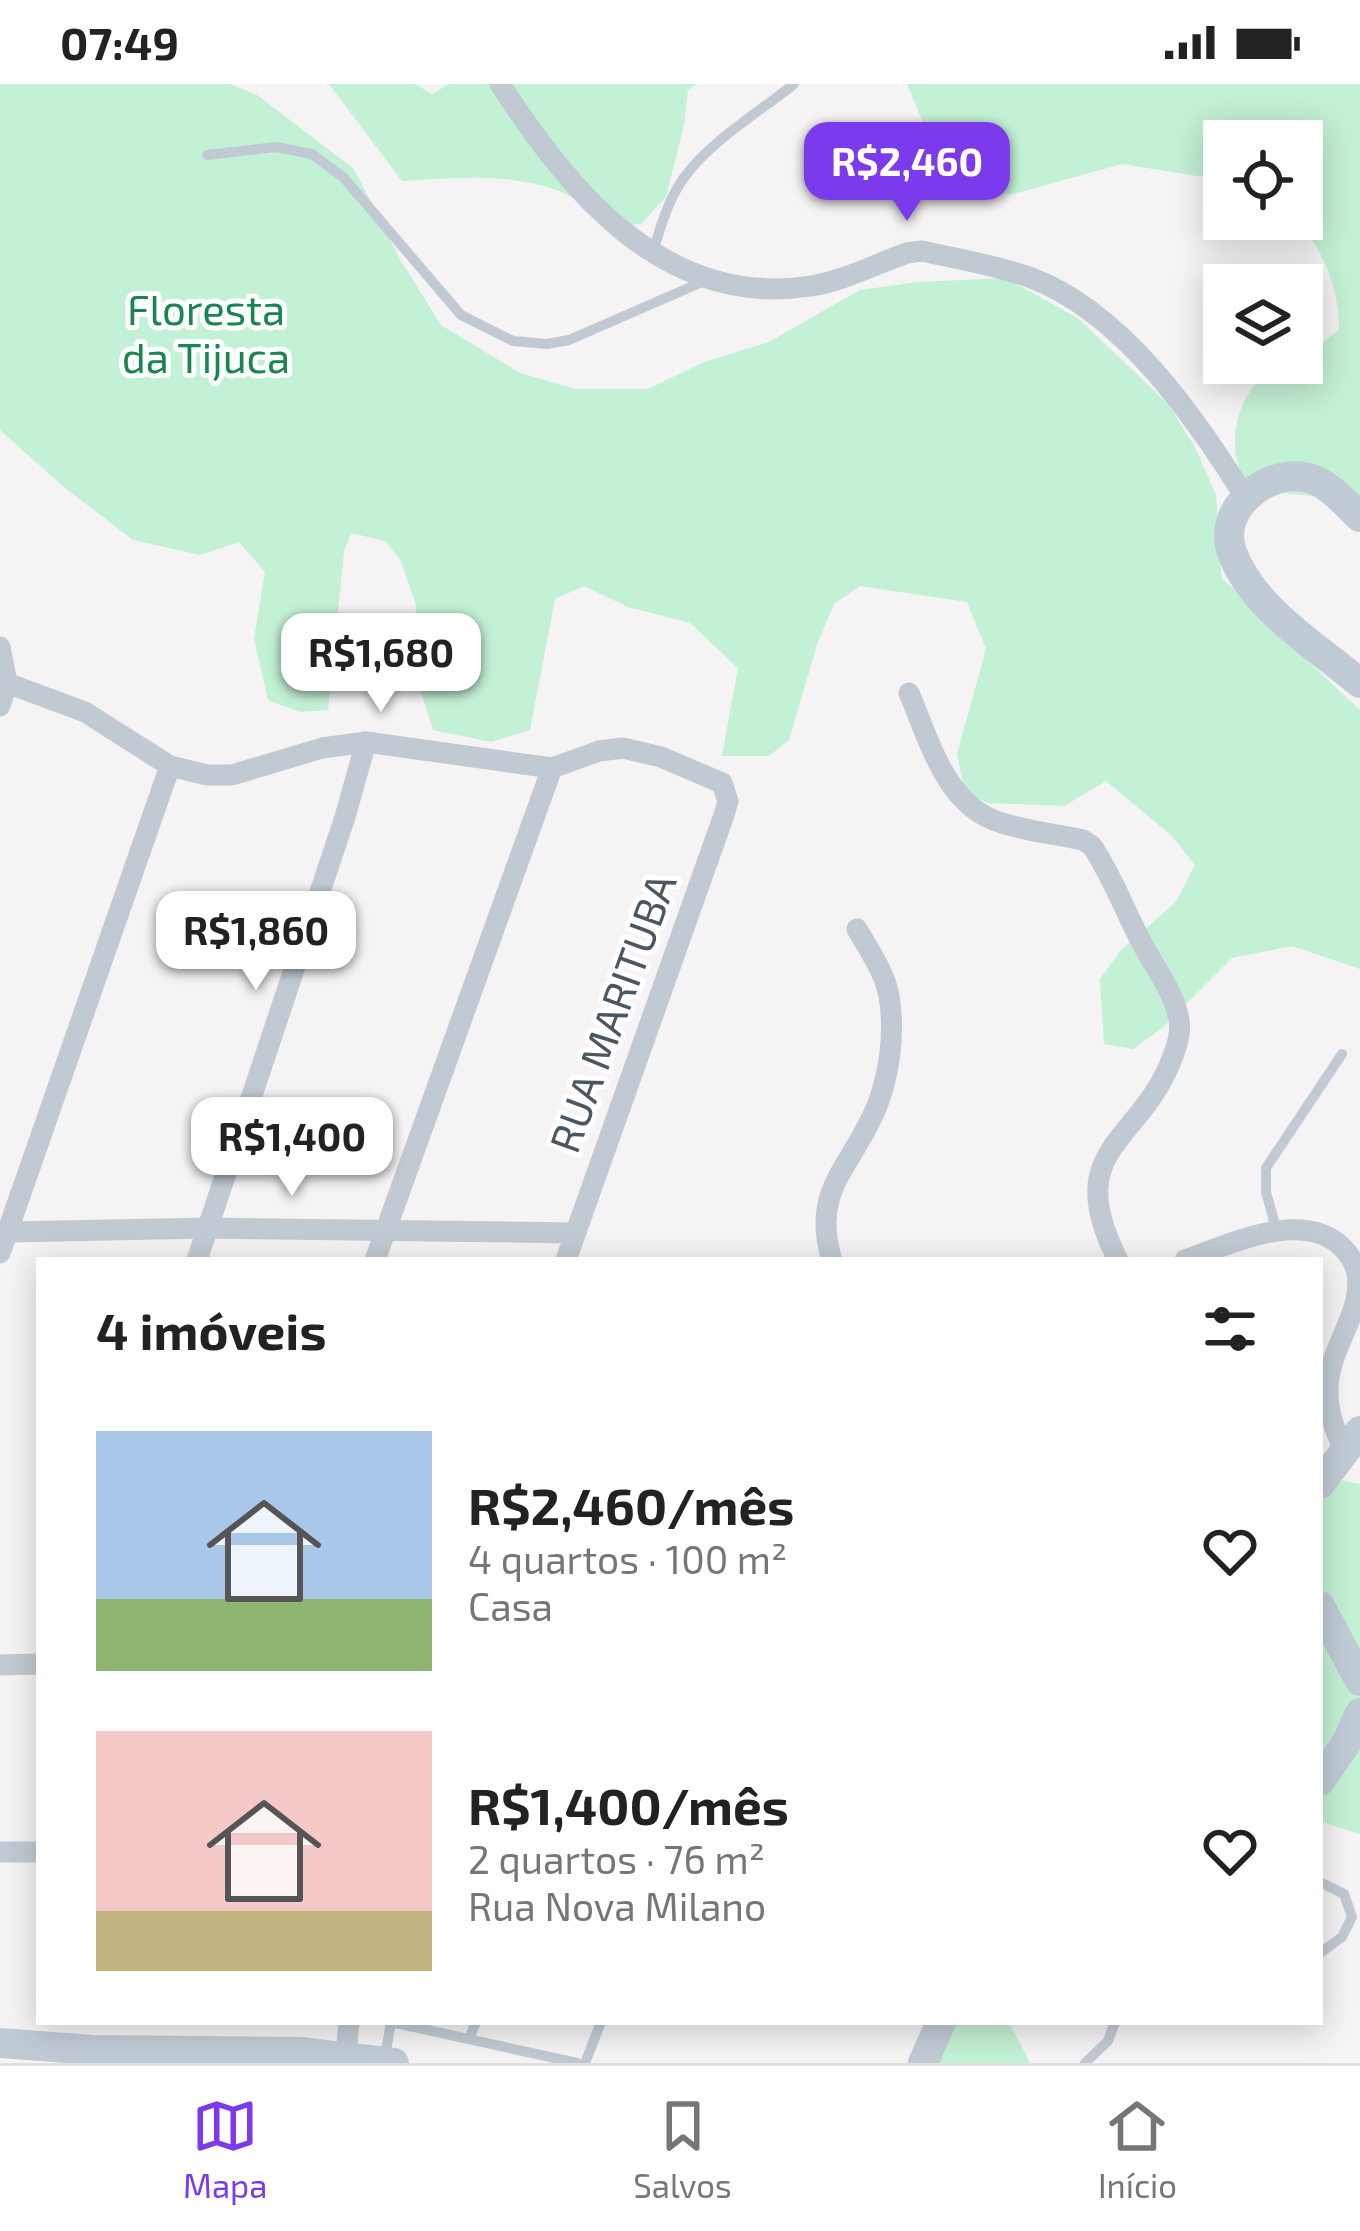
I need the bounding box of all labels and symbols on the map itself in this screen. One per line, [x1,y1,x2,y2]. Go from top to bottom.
pin: R$2,460 [796,122,1018,224]
park label: Floresta da Tijuca [122,283,290,382]
pin: R$1,680 [270,613,492,715]
street label: RUA MARITUBA [538,866,685,1158]
pin: R$1,860 [145,891,367,993]
pin: R$1,400 [181,1097,403,1199]

